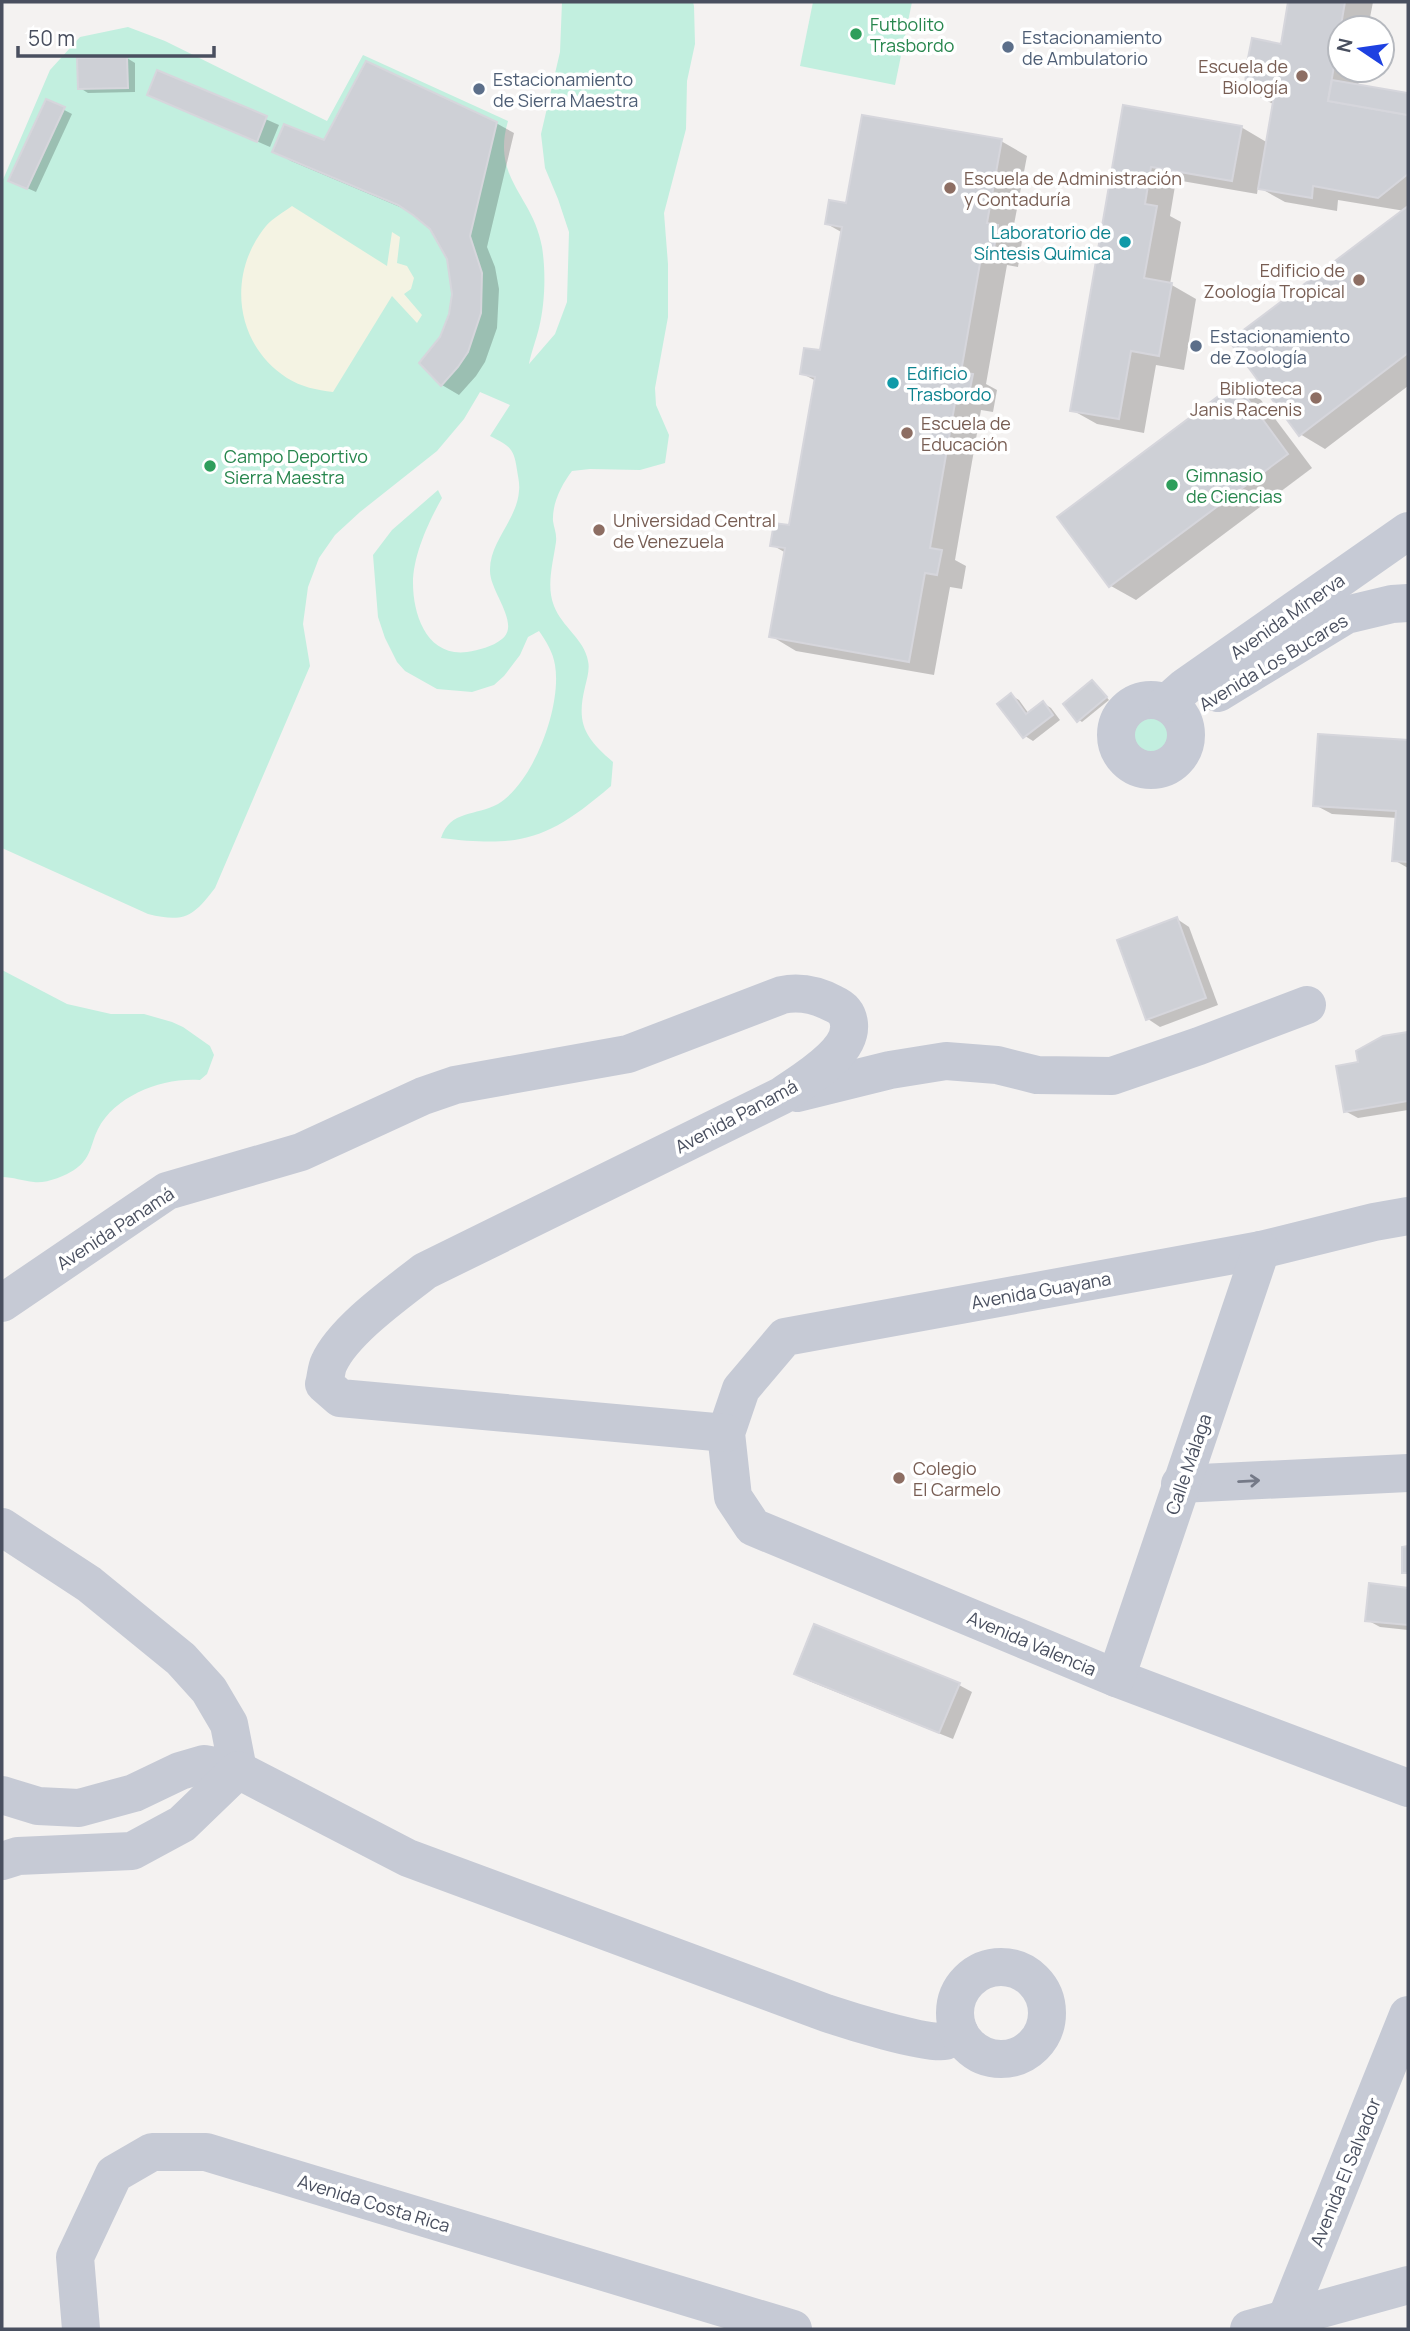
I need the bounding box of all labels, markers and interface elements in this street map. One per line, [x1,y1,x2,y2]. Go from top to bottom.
place label: Futbolito Trasbordo [870,12,954,57]
scale bar [18,14,214,58]
north arrow [1326,14,1396,84]
text: 50 m [28,24,75,52]
place label: Estacionamiento de Ambulatorio [1022,25,1162,70]
marker: Futbolito Trasbordo [848,26,864,42]
text: N [1330,36,1359,55]
marker: Estacionamiento de Ambulatorio [1000,39,1016,55]
place label: Escuela de Biología [1198,54,1288,99]
place label: Estacionamiento de Sierra Maestra [493,67,638,112]
marker: Escuela de Biología [1294,68,1310,84]
marker: Estacionamiento de Sierra Maestra [471,81,487,97]
place label: Escuela de Administración y Contaduría [964,166,1182,211]
marker: Escuela de Administración y Contaduría [942,180,958,196]
place label: Laboratorio de Síntesis Química [974,220,1111,265]
marker: Laboratorio de Síntesis Química [1117,234,1133,250]
place label: Edificio de Zoología Tropical [1204,258,1345,303]
marker: Edificio de Zoología Tropical [1351,272,1367,288]
place label: Estacionamiento de Zoología [1210,324,1350,369]
marker: Estacionamiento de Zoología [1188,338,1204,354]
place label: Edificio Trasbordo [907,361,991,406]
marker: Edificio Trasbordo [885,375,901,391]
place label: Biblioteca Janis Racenis [1190,376,1302,421]
marker: Biblioteca Janis Racenis [1308,390,1324,406]
place label: Escuela de Educación [921,411,1011,456]
marker: Escuela de Educación [899,425,915,441]
place label: Campo Deportivo Sierra Maestra [224,444,368,489]
marker: Campo Deportivo Sierra Maestra [202,458,218,474]
place label: Gimnasio de Ciencias [1186,463,1282,508]
marker: Gimnasio de Ciencias [1164,477,1180,493]
place label: Universidad Central de Venezuela [613,508,776,553]
marker: Universidad Central de Venezuela [591,522,607,538]
street label: Avenida Minerva [1225,568,1349,664]
street label: Avenida Los Bucares [1194,608,1352,716]
street label: Avenida Panamá [671,1074,801,1158]
street label: Avenida Panamá [52,1181,178,1275]
street label: Avenida Guayana [969,1266,1113,1314]
street label: Calle Málaga [1159,1410,1217,1518]
place label: Colegio El Carmelo [913,1456,1001,1501]
marker: Colegio El Carmelo [891,1470,907,1486]
one-way arrow [1237,1474,1259,1487]
street label: Avenida Valencia [964,1605,1100,1681]
street label: Avenida El Salvador [1304,2093,1386,2250]
street label: Avenida Costa Rica [295,2168,453,2238]

